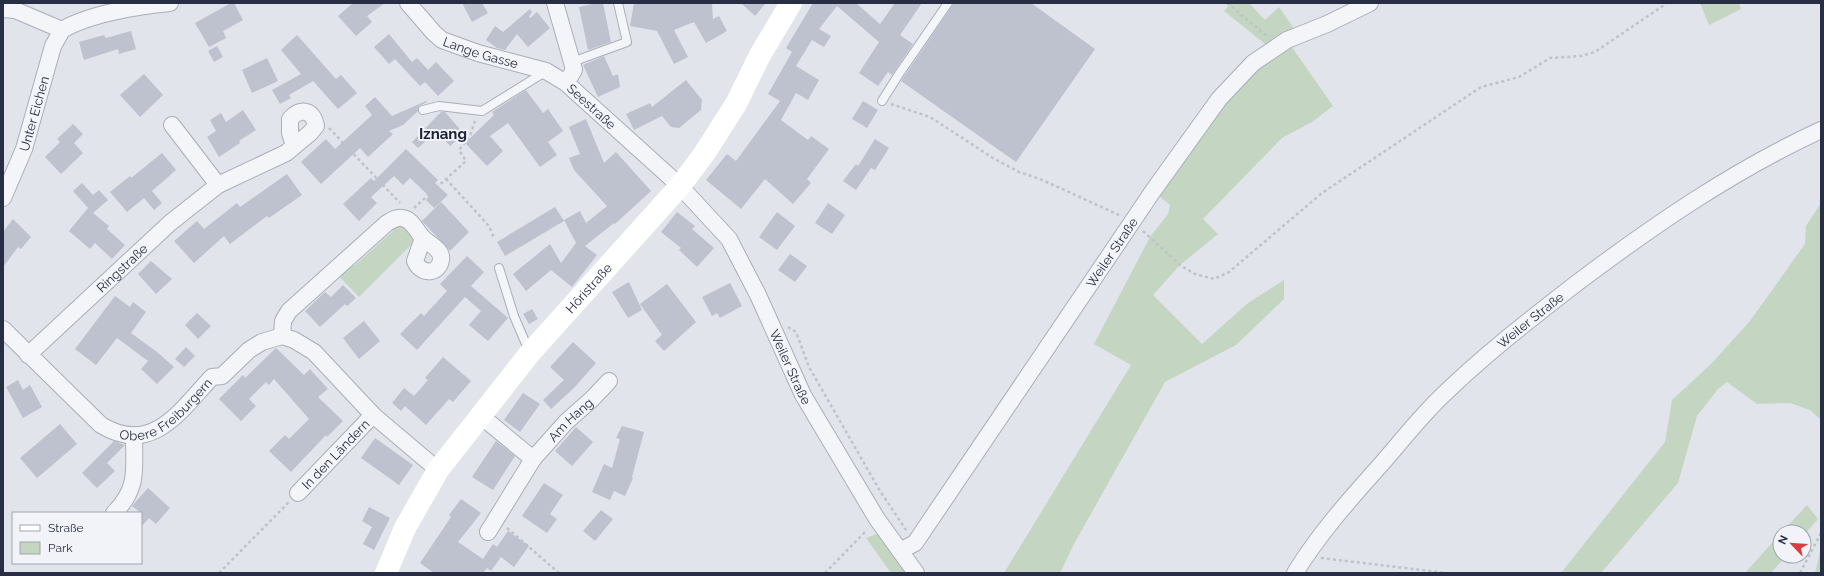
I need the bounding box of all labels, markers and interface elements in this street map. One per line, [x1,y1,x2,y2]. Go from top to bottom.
street label: Lange Gasse [441,34,520,71]
street label: Unter Eichen [17,74,52,153]
street label: Seestraße [564,81,619,133]
district label: Iznang [419,125,467,143]
street label: Weiler Straße [1083,215,1141,290]
street label: Ringstraße [94,241,151,296]
street label: Höristraße [563,260,615,316]
street label: Weiler Straße [1494,289,1567,351]
street label: Weiler Straße [767,327,814,408]
street label: Obere Freiburgern [118,375,215,443]
street label: Am Hang [545,395,596,445]
street label: In den Ländern [299,416,373,492]
legend [12,512,142,564]
text: Straße [48,521,84,535]
north arrow [1772,524,1812,564]
text: N [1776,533,1791,547]
text: Park [48,541,73,555]

